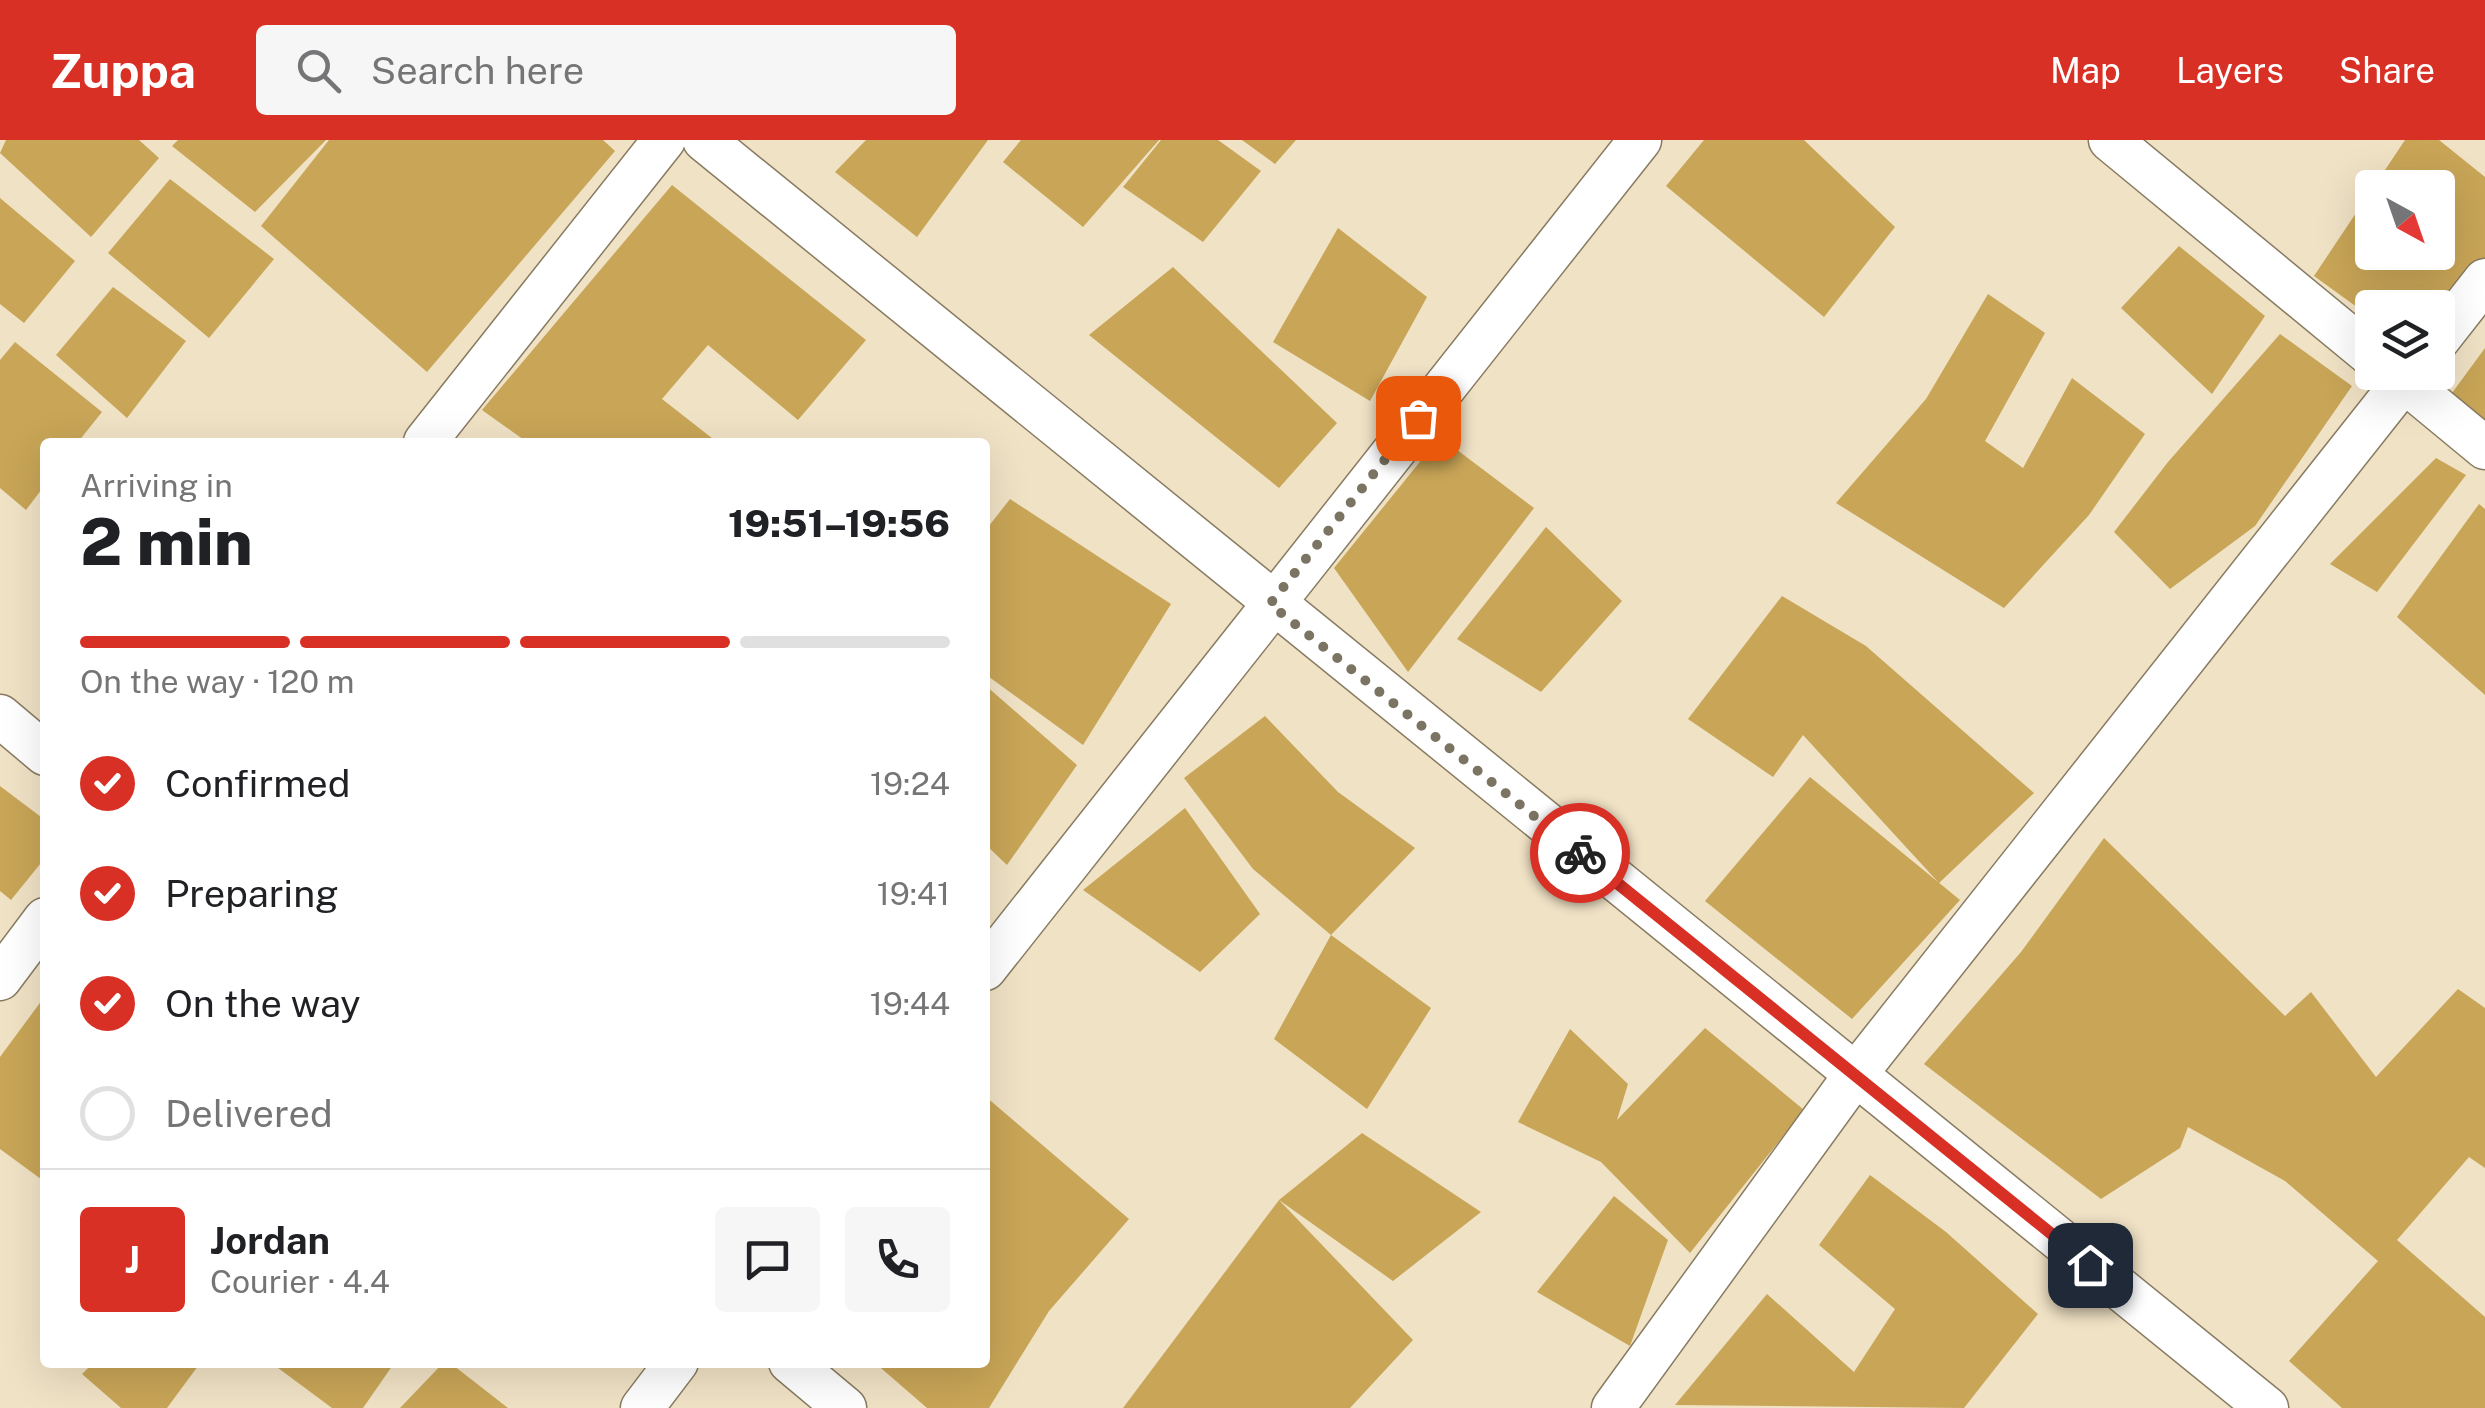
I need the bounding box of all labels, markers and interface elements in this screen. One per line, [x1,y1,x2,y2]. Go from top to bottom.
search box [256,25,956,115]
text: Zuppa [50,42,196,99]
icon: search [291,43,346,98]
text: Search here [371,48,584,93]
text: Map [2050,50,2121,91]
text: Layers [2176,50,2284,91]
text: Share [2339,50,2435,91]
north arrow [2355,170,2455,270]
map controls [2355,170,2455,390]
button: layers [2355,290,2455,390]
pin [1376,376,1461,461]
icon: bag [1391,391,1446,446]
text: Arriving in [80,467,233,504]
text: 19:51–19:56 [728,501,950,546]
text: 2 min [80,503,253,580]
text: On the way · 120 m [80,663,354,700]
icon: check [80,756,135,811]
text: Confirmed [165,761,350,806]
text: 19:24 [870,765,950,802]
courier [1530,803,1630,903]
icon: bike [1553,826,1608,881]
icon: check [80,866,135,921]
text: Preparing [165,871,339,916]
text: 19:41 [877,875,950,912]
icon: check [80,976,135,1031]
text: On the way [165,981,361,1026]
text: 19:44 [870,985,950,1022]
text: Delivered [165,1091,333,1136]
button: chat [715,1207,820,1312]
button: phone [845,1207,950,1312]
text: Jordan [210,1218,330,1263]
pin [2048,1223,2133,1308]
text: J [125,1237,140,1282]
icon: home [2063,1238,2118,1293]
text: Courier · 4.4 [210,1263,390,1300]

